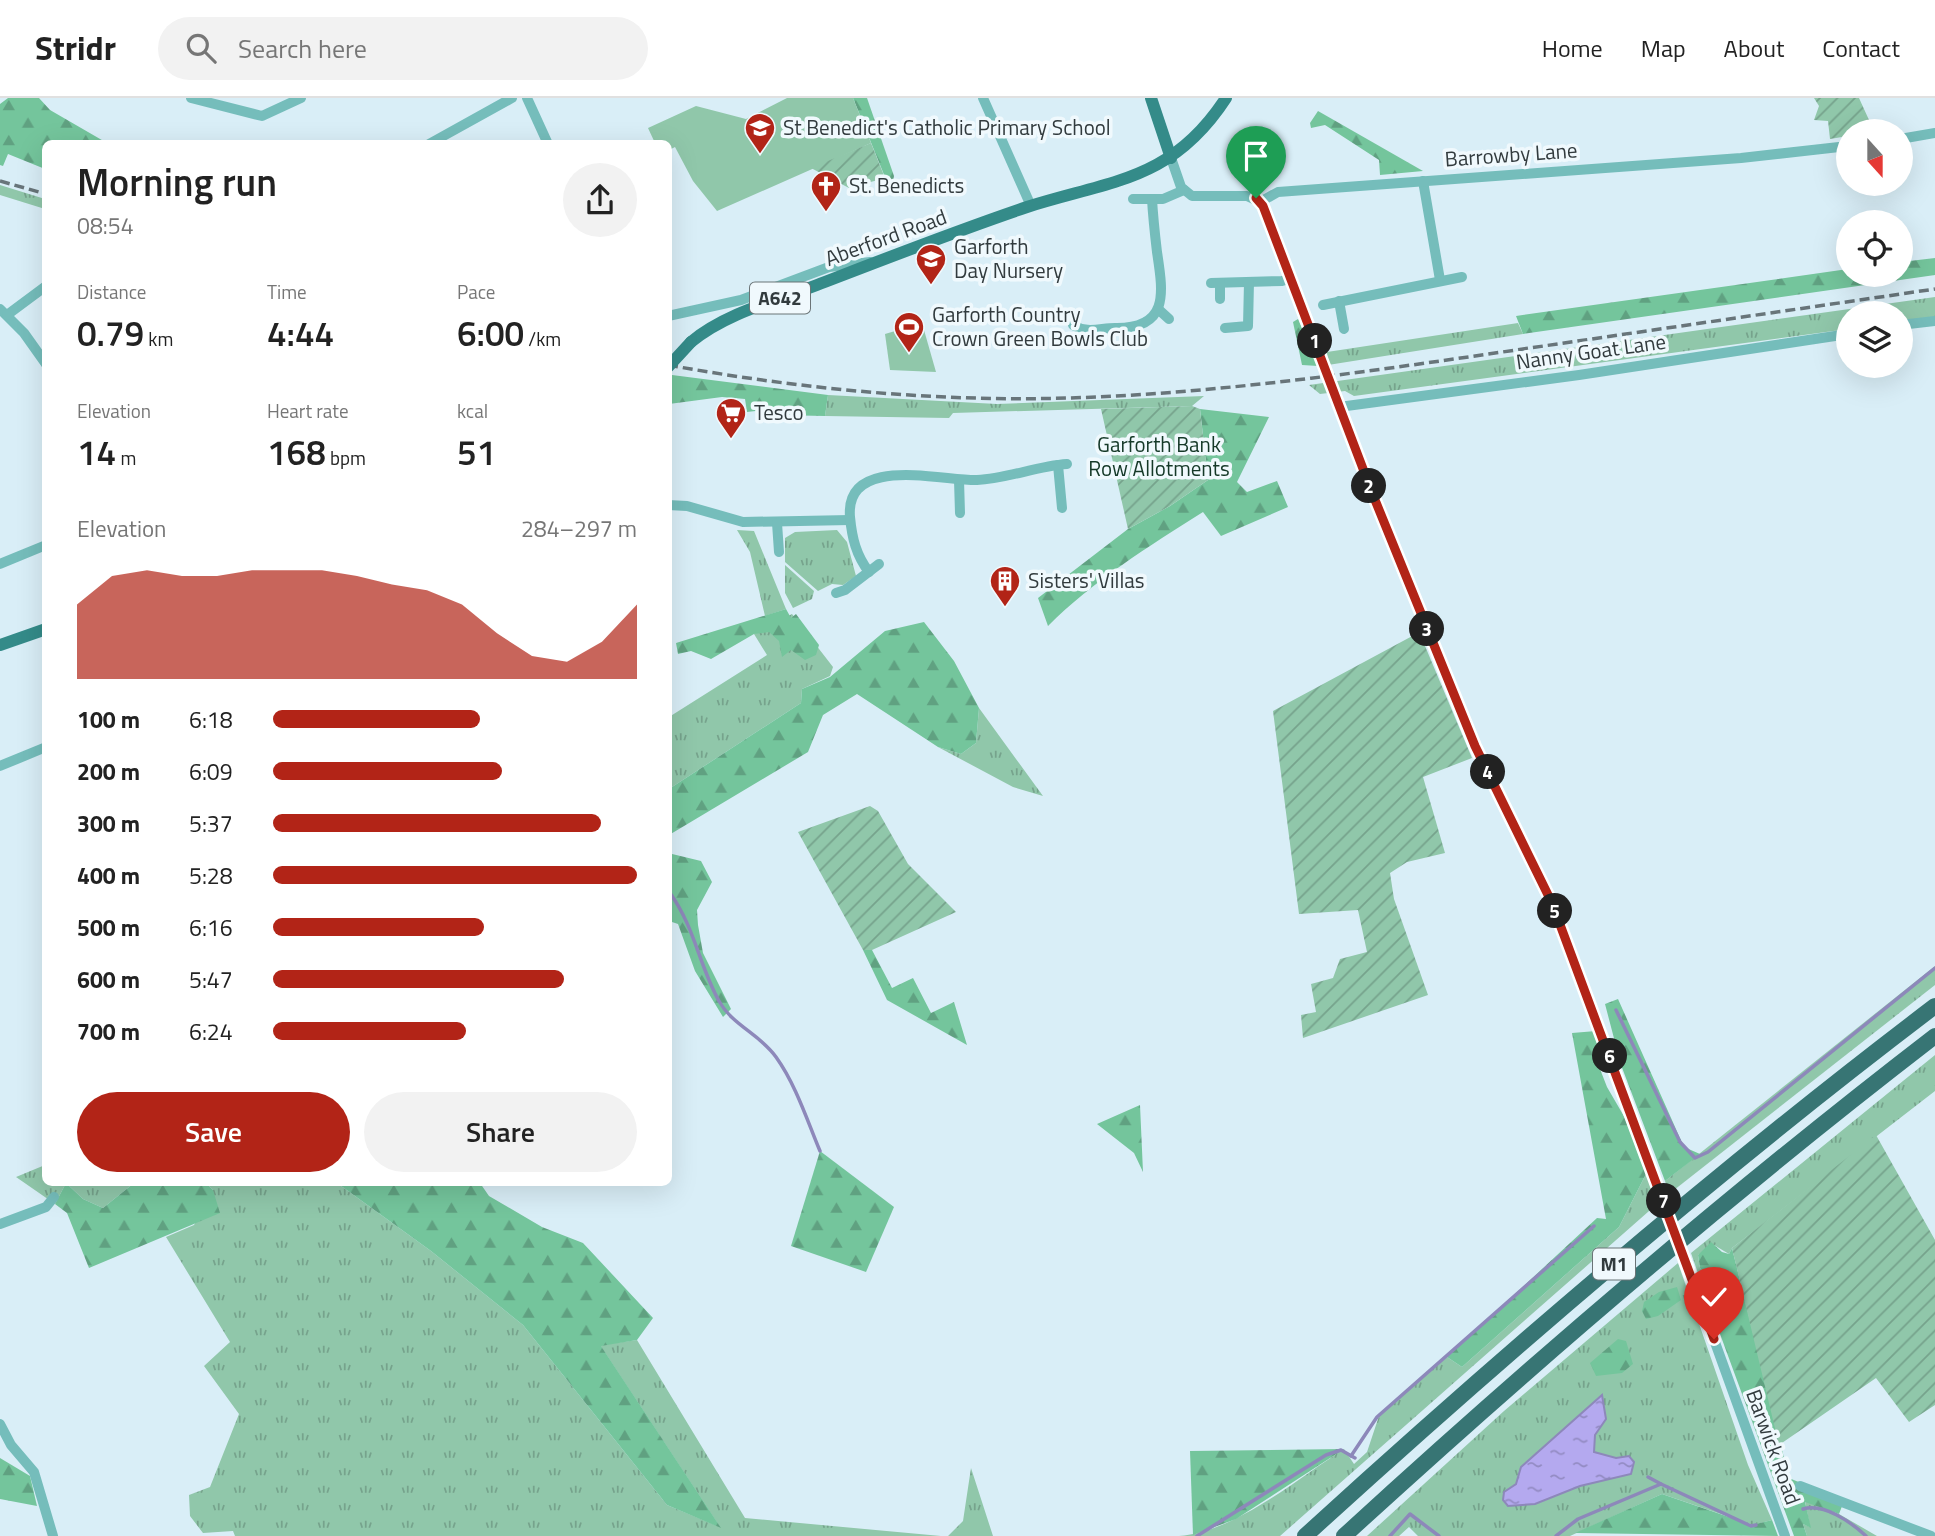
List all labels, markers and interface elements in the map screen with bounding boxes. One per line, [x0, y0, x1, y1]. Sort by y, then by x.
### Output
search box [158, 17, 648, 80]
text: Stridr [35, 23, 116, 73]
icon: search [182, 29, 220, 67]
text: Search here [238, 29, 367, 68]
text: Home [1542, 30, 1603, 66]
text: Map [1641, 30, 1686, 66]
text: About [1724, 30, 1784, 66]
text: Contact [1822, 30, 1900, 66]
school or university icon: St Benedict's Catholic Primary School [743, 111, 777, 155]
place label: St Benedict's Catholic Primary School [783, 111, 1111, 143]
north arrow [1836, 119, 1913, 196]
map controls [1836, 119, 1913, 378]
pin [1226, 126, 1286, 198]
street label: Barrowby Lane [1444, 133, 1578, 175]
icon: arrive [1237, 137, 1275, 175]
text: Morning run [77, 153, 277, 211]
button: share [563, 163, 637, 237]
church icon: St. Benedicts [809, 169, 843, 213]
place label: St. Benedicts [849, 169, 964, 201]
street label: Aberford Road [820, 200, 951, 274]
text: 08:54 [77, 208, 134, 243]
button: locate [1836, 210, 1913, 287]
place label: Garforth Day Nursery [954, 230, 1063, 286]
school or university icon: Garforth Day Nursery [914, 242, 948, 286]
text: Distance [77, 277, 146, 306]
text: Time [267, 277, 307, 306]
text: Pace [457, 277, 495, 306]
road number: A642 [750, 282, 810, 314]
place label: Garforth Country Crown Green Bowls Club [932, 298, 1148, 354]
button: layers [1836, 301, 1913, 378]
text: 0.79 [77, 306, 144, 360]
text: 4:44 [267, 306, 334, 360]
text: 6:00 [457, 306, 524, 360]
sports icon: Garforth Country Crown Green Bowls Club [892, 310, 926, 354]
text: km [144, 324, 173, 353]
text: /km [524, 324, 561, 353]
pin: 1 [1298, 324, 1332, 358]
street label: Nanny Goat Lane [1514, 325, 1668, 377]
text: 1 [1309, 326, 1320, 355]
text: Elevation [77, 396, 151, 425]
text: Heart rate [267, 396, 349, 425]
text: kcal [457, 396, 488, 425]
supermarket icon: Tesco [714, 396, 748, 440]
place label: Tesco [754, 396, 804, 428]
text: 14 [77, 425, 116, 479]
text: 168 [267, 425, 326, 479]
text: 51 [457, 425, 496, 479]
park label: Garforth Bank Row Allotments [1088, 428, 1230, 484]
text: m [116, 443, 136, 472]
text: bpm [326, 443, 366, 472]
pin: 2 [1352, 468, 1386, 504]
text: 2 [1363, 471, 1374, 500]
text: Elevation [77, 511, 166, 546]
text: 284–297 m [521, 511, 637, 546]
building icon: Sisters' Villas [988, 564, 1022, 608]
place label: Sisters' Villas [1028, 564, 1145, 596]
pin: 3 [1410, 612, 1444, 646]
text: 3 [1421, 614, 1432, 643]
text: 100 m [77, 702, 140, 737]
text: 6:18 [189, 702, 233, 737]
text: 200 m [77, 754, 140, 789]
text: 6:09 [189, 754, 233, 789]
pin: 4 [1470, 754, 1506, 790]
text: 4 [1482, 757, 1493, 786]
text: 300 m [77, 806, 140, 841]
text: 5:37 [189, 806, 233, 841]
text: 400 m [77, 858, 140, 893]
text: 5:28 [189, 858, 233, 893]
pin: 5 [1538, 894, 1572, 928]
text: 5 [1549, 896, 1560, 925]
text: 500 m [77, 910, 140, 945]
text: 6:16 [189, 910, 233, 945]
text: 600 m [77, 962, 140, 997]
text: 5:47 [189, 962, 233, 997]
text: 700 m [77, 1014, 140, 1049]
text: 6:24 [189, 1014, 233, 1049]
pin: 6 [1592, 1038, 1628, 1074]
text: 6 [1604, 1041, 1615, 1070]
button: Save [77, 1092, 350, 1172]
button: Share [364, 1092, 637, 1172]
pin: 7 [1646, 1184, 1682, 1218]
text: 7 [1658, 1186, 1669, 1215]
road number: M1 [1593, 1248, 1635, 1280]
pin [1684, 1267, 1744, 1339]
icon: check [1695, 1278, 1733, 1316]
street label: Barwick Road [1738, 1385, 1810, 1509]

